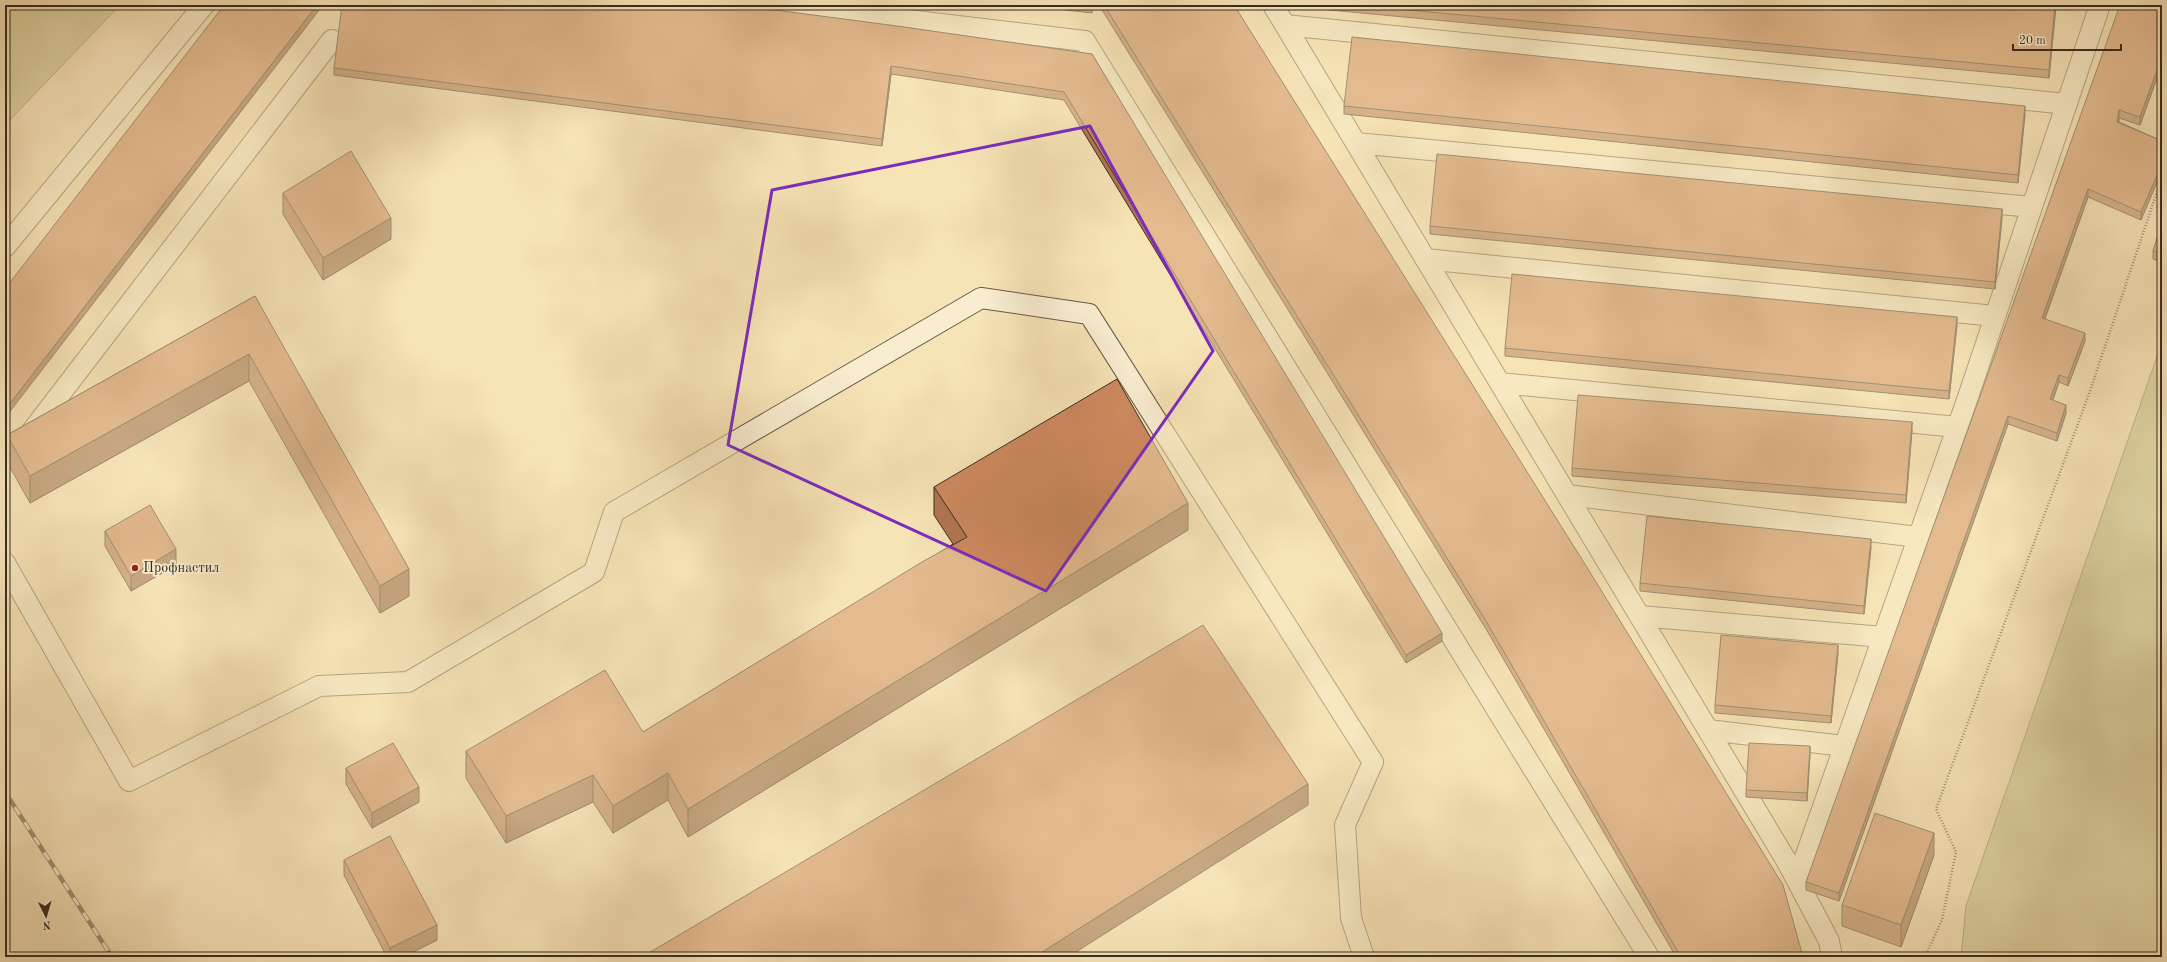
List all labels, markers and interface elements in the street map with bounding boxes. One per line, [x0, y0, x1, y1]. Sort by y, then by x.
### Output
scale bar [2013, 26, 2121, 52]
text: 20 m [2019, 35, 2046, 47]
place label: Профнастил [143, 561, 219, 576]
marker: Профнастил [130, 563, 140, 573]
north arrow [26, 896, 66, 936]
text: N [41, 919, 51, 930]

